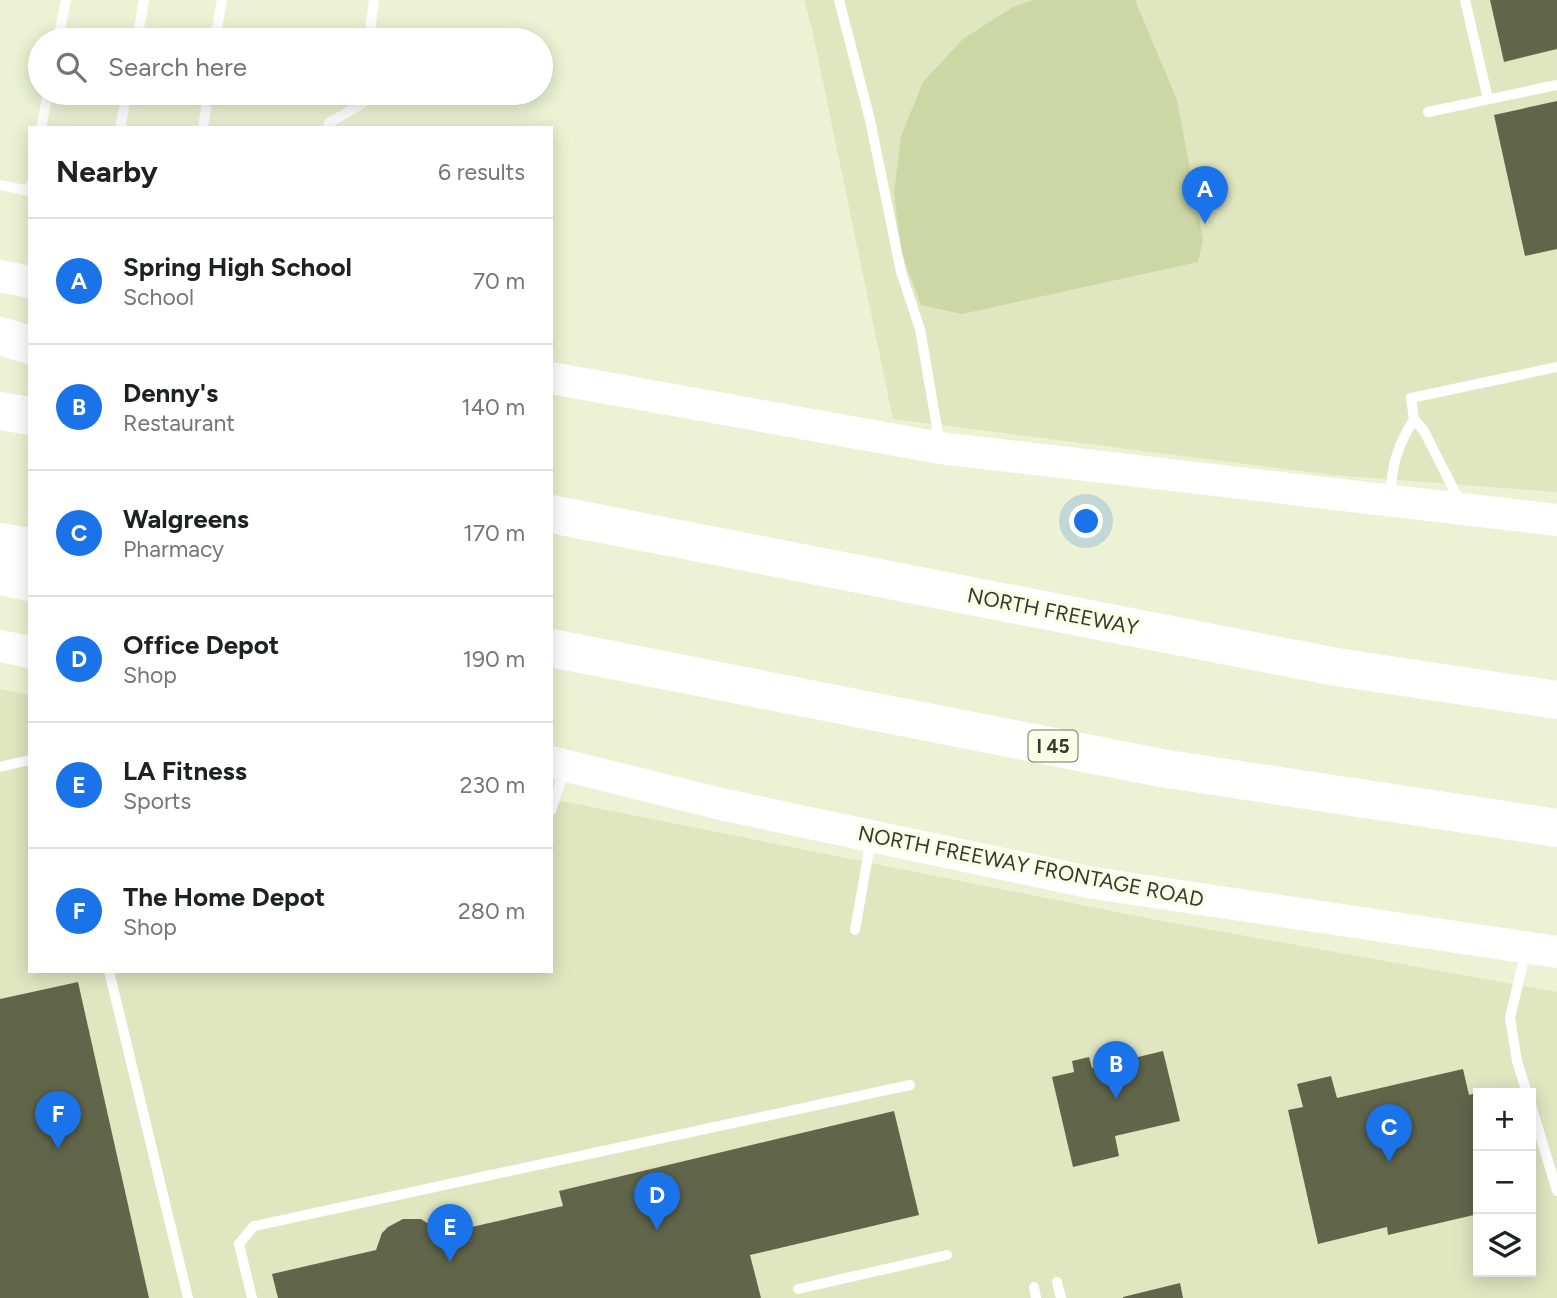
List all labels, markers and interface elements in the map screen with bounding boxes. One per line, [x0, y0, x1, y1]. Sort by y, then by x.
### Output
search box [28, 28, 553, 105]
icon: search [52, 48, 90, 86]
text: Search here [108, 51, 247, 83]
text: Nearby [56, 153, 158, 190]
text: 6 results [438, 158, 525, 186]
pin: A [1182, 166, 1228, 224]
text: Spring High School [123, 251, 352, 283]
text: A [71, 267, 87, 295]
text: 70 m [473, 267, 525, 295]
text: School [123, 283, 194, 311]
text: Denny's [123, 377, 218, 409]
text: B [72, 393, 86, 421]
text: 140 m [461, 393, 525, 421]
text: Restaurant [123, 409, 235, 437]
text: Walgreens [123, 503, 249, 535]
your location [1069, 504, 1103, 538]
text: C [71, 519, 87, 547]
text: 170 m [463, 519, 525, 547]
text: Pharmacy [123, 535, 224, 563]
street label: NORTH FREEWAY [965, 582, 1141, 640]
text: Office Depot [123, 629, 279, 661]
text: D [71, 645, 87, 673]
text: 190 m [462, 645, 525, 673]
text: Shop [123, 661, 177, 689]
road number: I 45 [1028, 730, 1078, 762]
text: LA Fitness [123, 755, 247, 787]
text: E [72, 771, 86, 799]
text: 230 m [460, 771, 525, 799]
text: Sports [123, 787, 191, 815]
street label: NORTH FREEWAY FRONTAGE ROAD [856, 820, 1206, 912]
text: The Home Depot [123, 881, 325, 913]
text: F [73, 897, 85, 925]
text: 280 m [458, 897, 525, 925]
text: Shop [123, 913, 177, 941]
pin: B [1093, 1041, 1139, 1099]
map controls [1473, 1088, 1536, 1277]
button: + [1473, 1088, 1536, 1151]
pin: F [35, 1091, 81, 1149]
pin: C [1366, 1104, 1412, 1162]
button: − [1473, 1151, 1536, 1214]
pin: D [634, 1172, 680, 1230]
pin: E [427, 1204, 473, 1262]
button: layers [1473, 1214, 1536, 1277]

